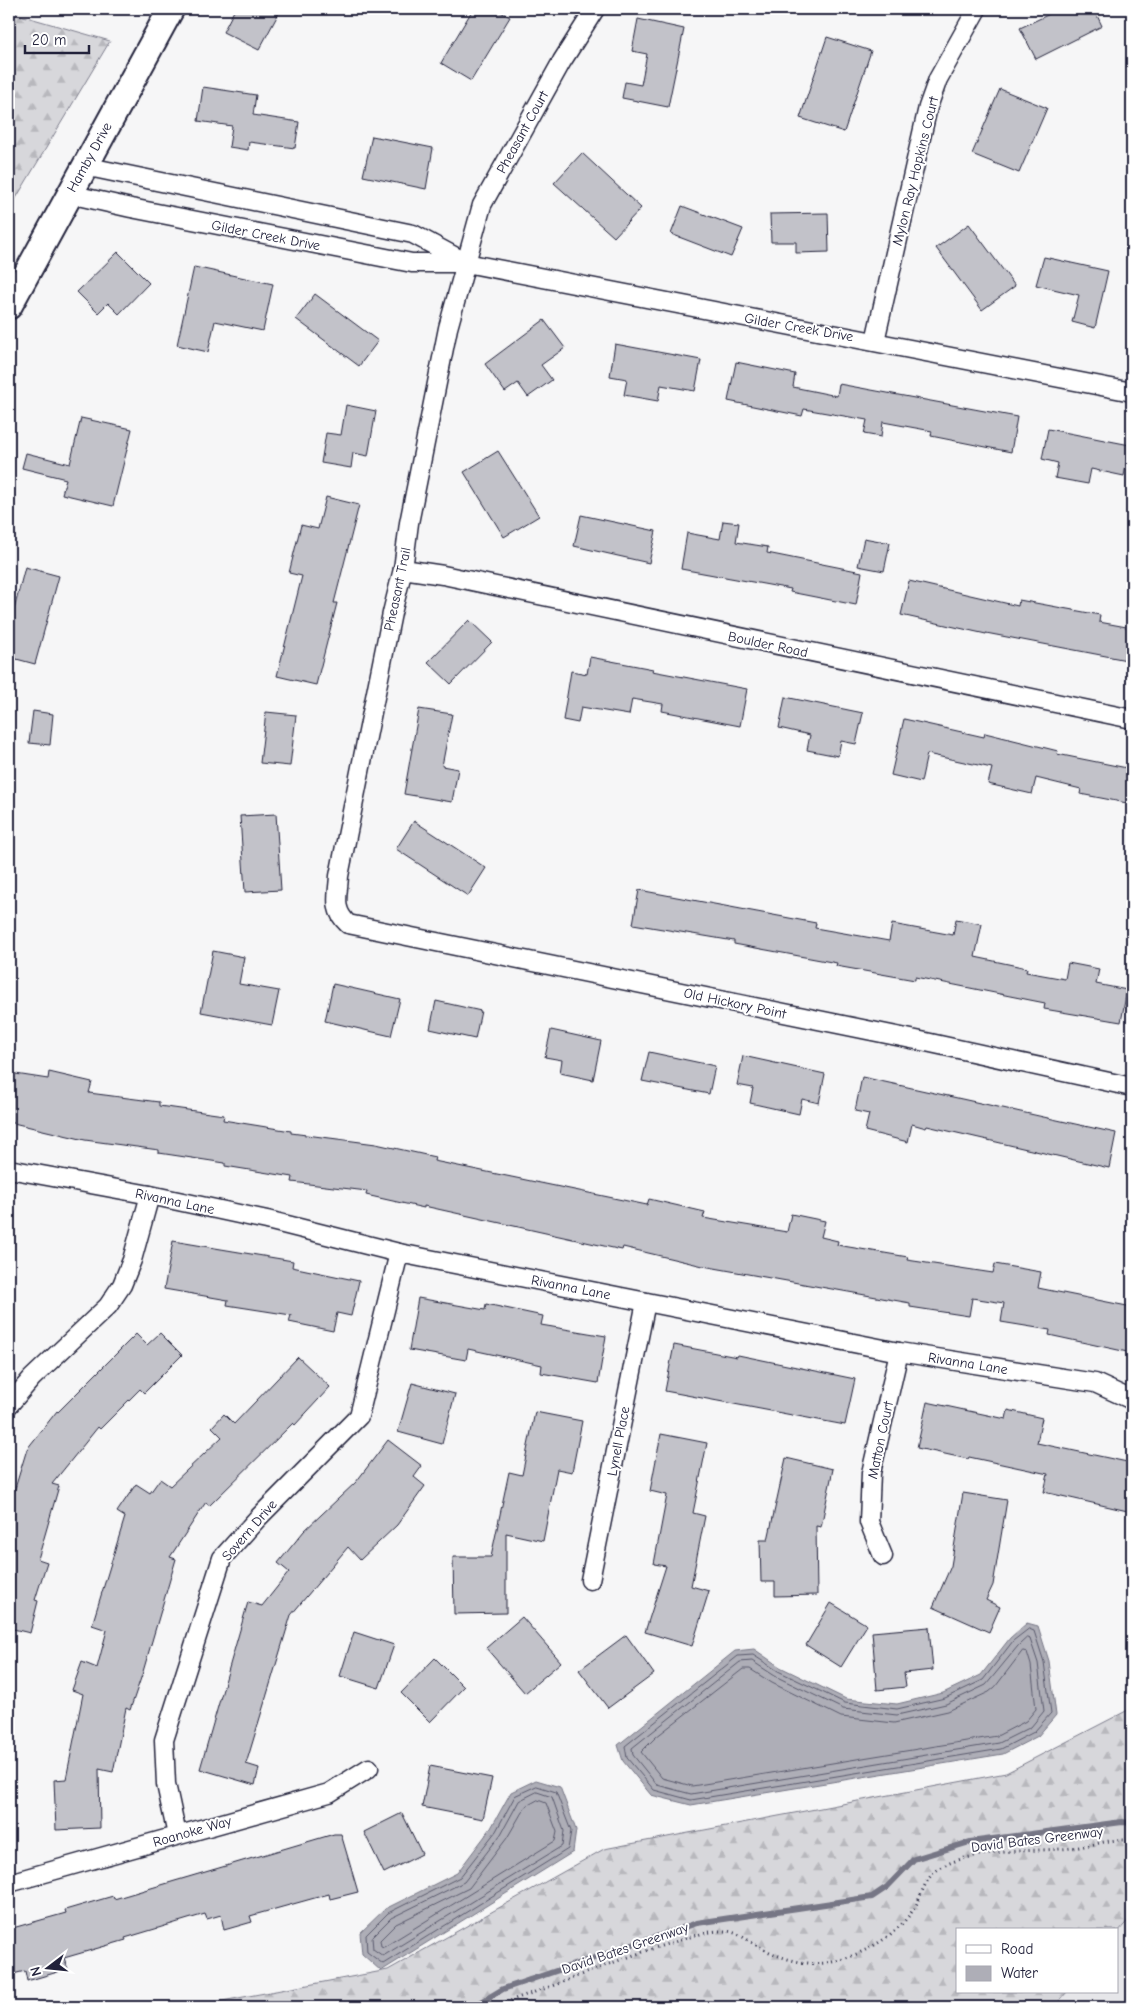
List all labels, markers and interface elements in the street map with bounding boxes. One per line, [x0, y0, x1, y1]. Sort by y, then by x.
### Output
scale bar [25, 22, 89, 54]
text: 20 m [32, 31, 66, 49]
street label: Pheasant Court [493, 87, 553, 176]
street label: Mylon Ray Hopkins Court [889, 94, 942, 247]
street label: Hamby Drive [63, 119, 116, 195]
street label: Gilder Creek Drive [210, 217, 322, 254]
street label: Gilder Creek Drive [743, 310, 855, 345]
street label: Pheasant Trail [380, 546, 415, 632]
street label: Boulder Road [726, 628, 809, 661]
street label: Old Hickory Point [682, 984, 789, 1023]
street label: Rivanna Lane [134, 1185, 216, 1218]
street label: Rivanna Lane [530, 1271, 612, 1304]
street label: Rivanna Lane [927, 1349, 1009, 1378]
street label: Matton Court [864, 1399, 897, 1481]
street label: Lynell Place [603, 1405, 634, 1477]
street label: Sovern Drive [218, 1496, 281, 1564]
street label: Roanoke Way [151, 1812, 234, 1851]
street label: David Bates Greenway [970, 1823, 1105, 1856]
street label: David Bates Greenway [560, 1919, 691, 1978]
legend [956, 1928, 1118, 1994]
text: Road [1001, 1940, 1033, 1958]
north arrow [22, 1944, 72, 1994]
text: Water [1001, 1964, 1038, 1982]
text: N [27, 1965, 45, 1978]

